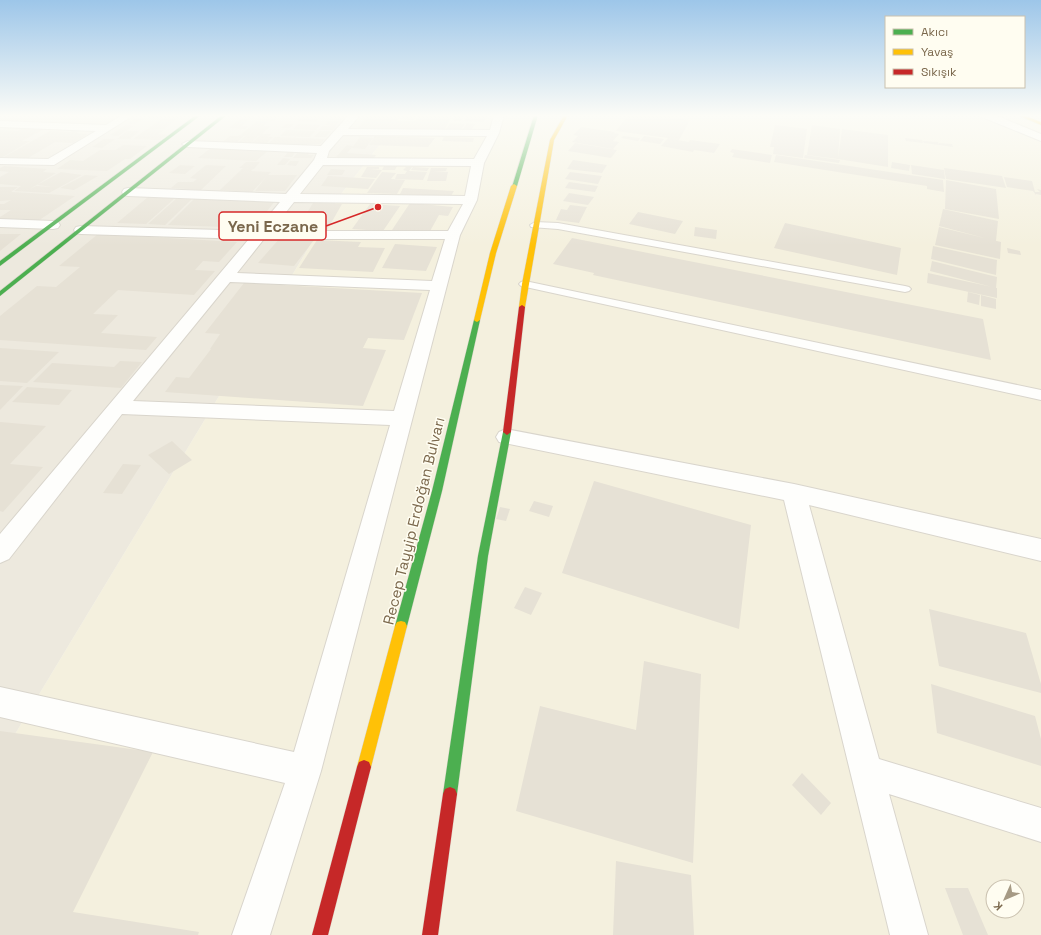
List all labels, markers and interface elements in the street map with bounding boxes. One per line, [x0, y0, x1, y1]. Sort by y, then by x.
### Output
legend [885, 16, 1025, 88]
text: Akıcı [921, 24, 948, 40]
text: Yavaş [921, 44, 953, 60]
text: Sıkışık [921, 64, 957, 80]
callout: Yeni Eczane [219, 212, 326, 240]
text: Yeni Eczane [228, 216, 318, 237]
street label: Recep Tayyip Erdoğan Bulvarı [378, 415, 449, 627]
north arrow [985, 879, 1025, 919]
text: K [990, 899, 1005, 913]

